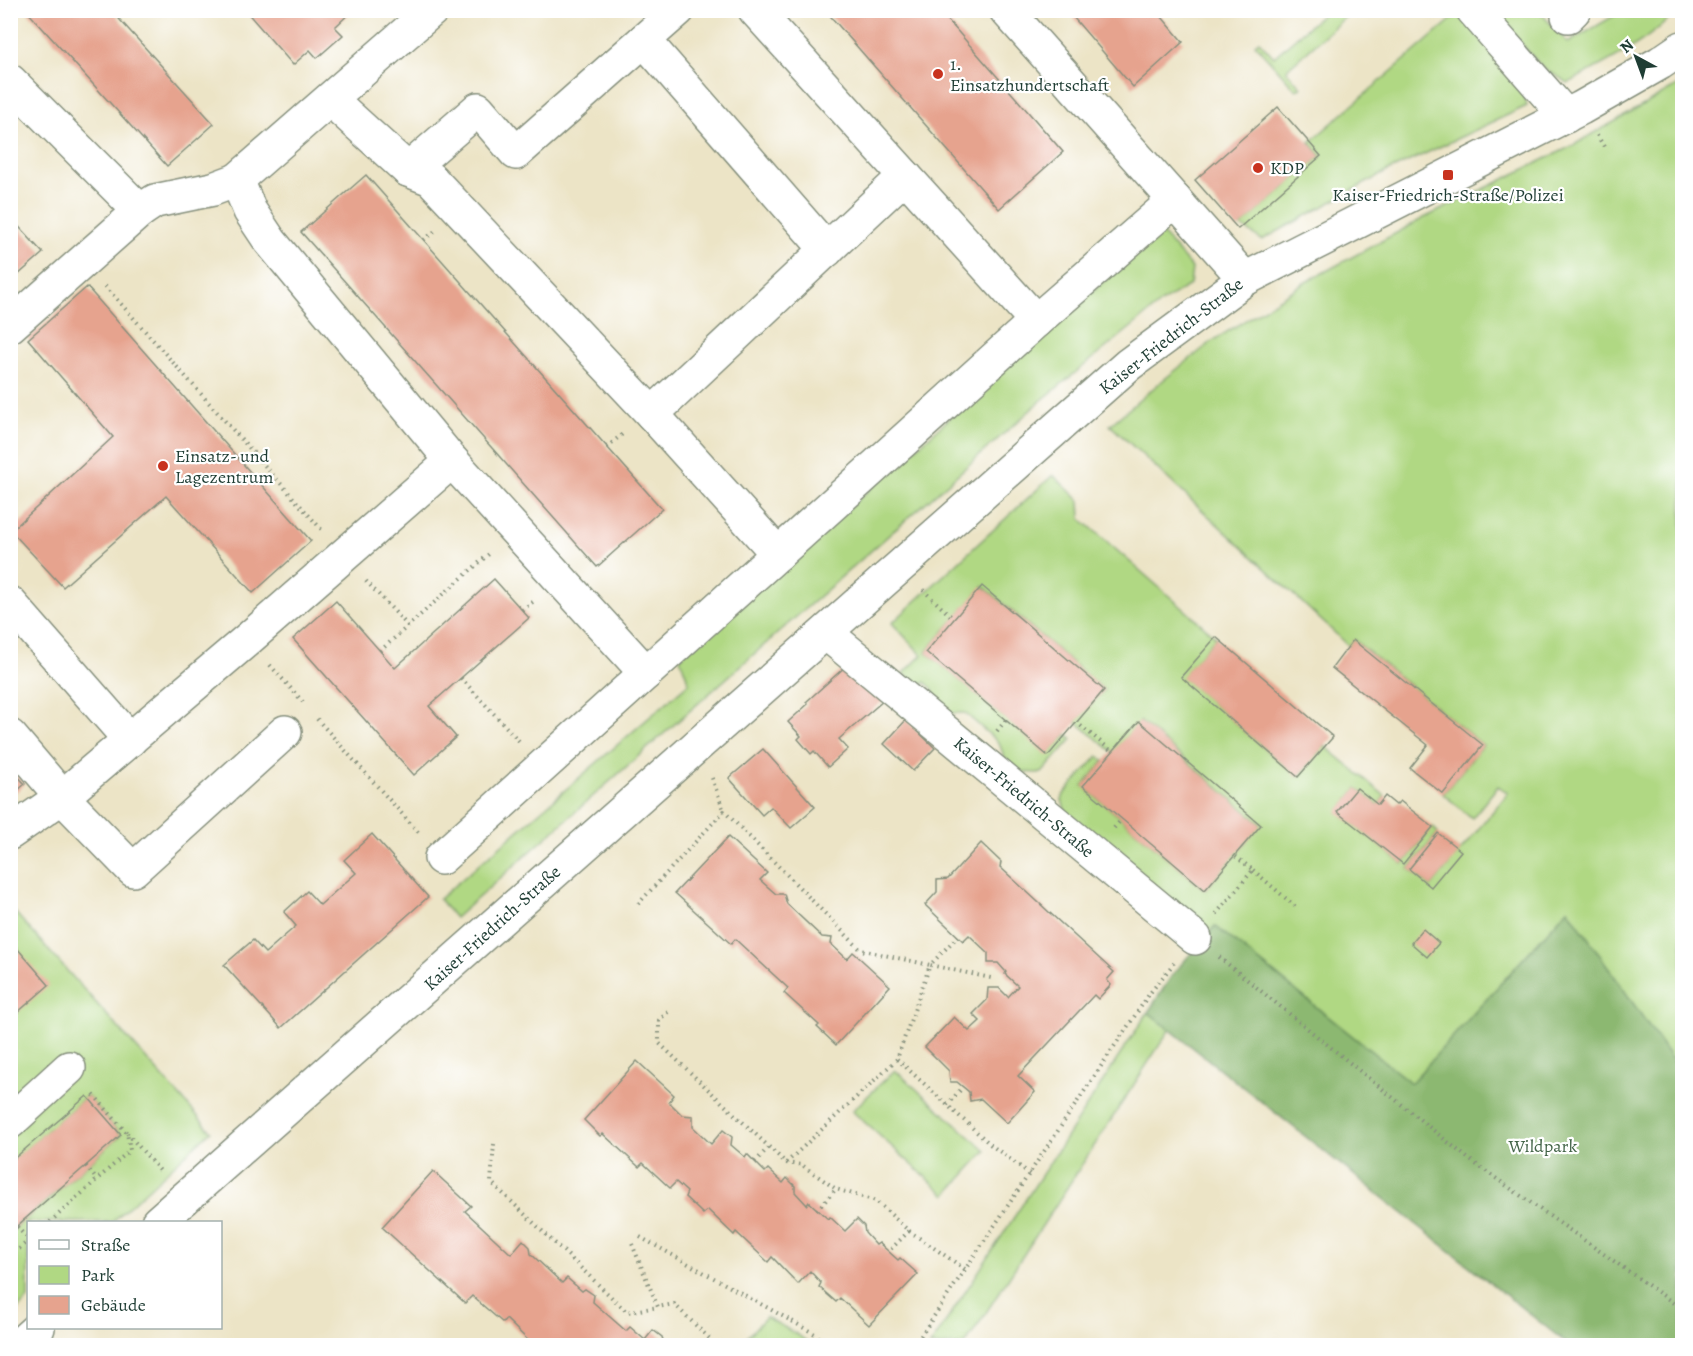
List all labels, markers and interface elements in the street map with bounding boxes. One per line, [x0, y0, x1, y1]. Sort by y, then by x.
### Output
north arrow [1606, 27, 1666, 87]
text: N [1615, 34, 1639, 59]
place label: 1. Einsatzhundertschaft [950, 52, 1109, 97]
marker: 1. Einsatzhundertschaft [931, 67, 945, 81]
place label: KDP [1270, 156, 1304, 180]
marker: KDP [1251, 161, 1265, 175]
marker: Kaiser-Friedrich-Straße/Polizei [1441, 168, 1455, 182]
place label: Kaiser-Friedrich-Straße/Polizei [1332, 183, 1564, 207]
street label: Kaiser-Friedrich-Straße [1094, 272, 1248, 400]
place label: Einsatz- und Lagezentrum [175, 444, 273, 489]
marker: Einsatz- und Lagezentrum [156, 459, 170, 473]
street label: Kaiser-Friedrich-Straße [949, 731, 1099, 863]
street label: Kaiser-Friedrich-Straße [418, 860, 566, 996]
park label: Wildpark [1508, 1134, 1578, 1158]
legend [27, 1221, 222, 1329]
text: Straße [81, 1233, 130, 1257]
text: Park [81, 1263, 115, 1287]
text: Gebäude [81, 1293, 146, 1317]

